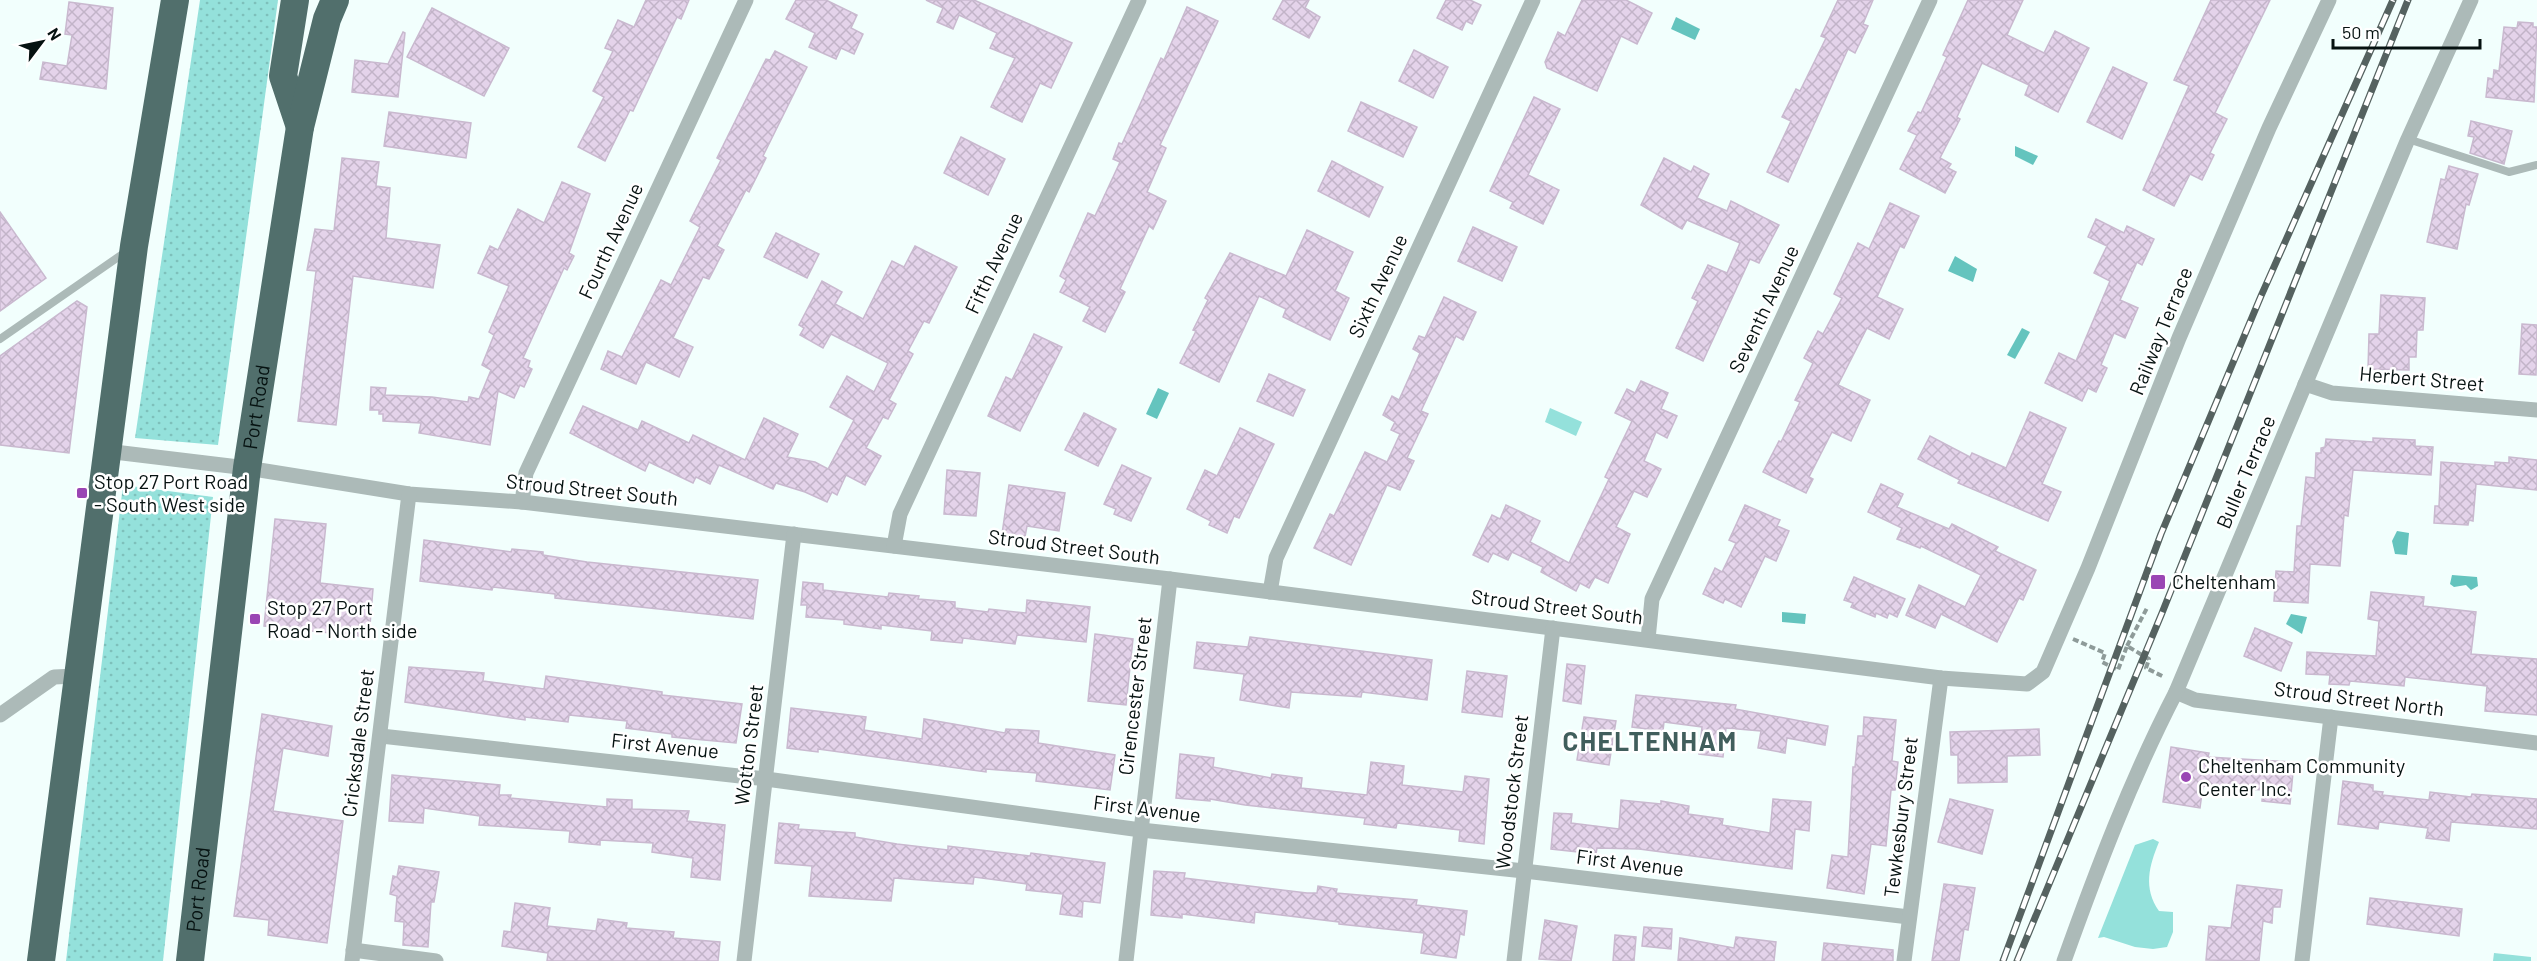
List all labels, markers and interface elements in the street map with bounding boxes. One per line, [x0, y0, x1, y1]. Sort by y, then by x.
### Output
north arrow [12, 12, 72, 72]
scale bar [2333, 12, 2480, 50]
text: 50 m [2342, 21, 2380, 43]
text: N [44, 24, 66, 43]
street label: Fourth Avenue [573, 179, 647, 302]
street label: Fifth Avenue [959, 208, 1027, 317]
street label: Sixth Avenue [1343, 230, 1412, 341]
street label: Seventh Avenue [1723, 241, 1803, 376]
street label: Railway Terrace [2123, 263, 2197, 398]
street label: Herbert Street [2358, 361, 2486, 395]
street label: Port Road [237, 363, 274, 451]
street label: Buller Terrace [2210, 411, 2280, 532]
street label: Stroud Street South [505, 468, 679, 510]
place label: Stop 27 Port Road - South West side [94, 469, 248, 516]
marker: Stop 27 Port Road - South West side [75, 486, 89, 500]
street label: Stroud Street South [987, 524, 1161, 568]
place label: Cheltenham [2172, 569, 2276, 593]
marker: Cheltenham [2149, 573, 2167, 591]
street label: Stroud Street South [1470, 584, 1644, 628]
place label: Stop 27 Port Road - North side [267, 595, 417, 642]
marker: Stop 27 Port Road - North side [248, 612, 262, 626]
street label: Cirencester Street [1112, 615, 1156, 777]
street label: Cricksdale Street [336, 667, 378, 819]
street label: Stroud Street North [2273, 676, 2446, 720]
street label: Wotton Street [729, 683, 767, 807]
street label: Woodstock Street [1490, 713, 1532, 871]
district label: CHELTENHAM [1562, 725, 1738, 756]
street label: First Avenue [610, 727, 720, 763]
street label: Tewkesbury Street [1878, 735, 1922, 899]
place label: Cheltenham Community Center Inc. [2198, 753, 2405, 800]
marker: Cheltenham Community Center Inc. [2179, 770, 2193, 784]
street label: First Avenue [1092, 790, 1202, 827]
street label: First Avenue [1575, 844, 1685, 881]
street label: Port Road [180, 846, 214, 933]

